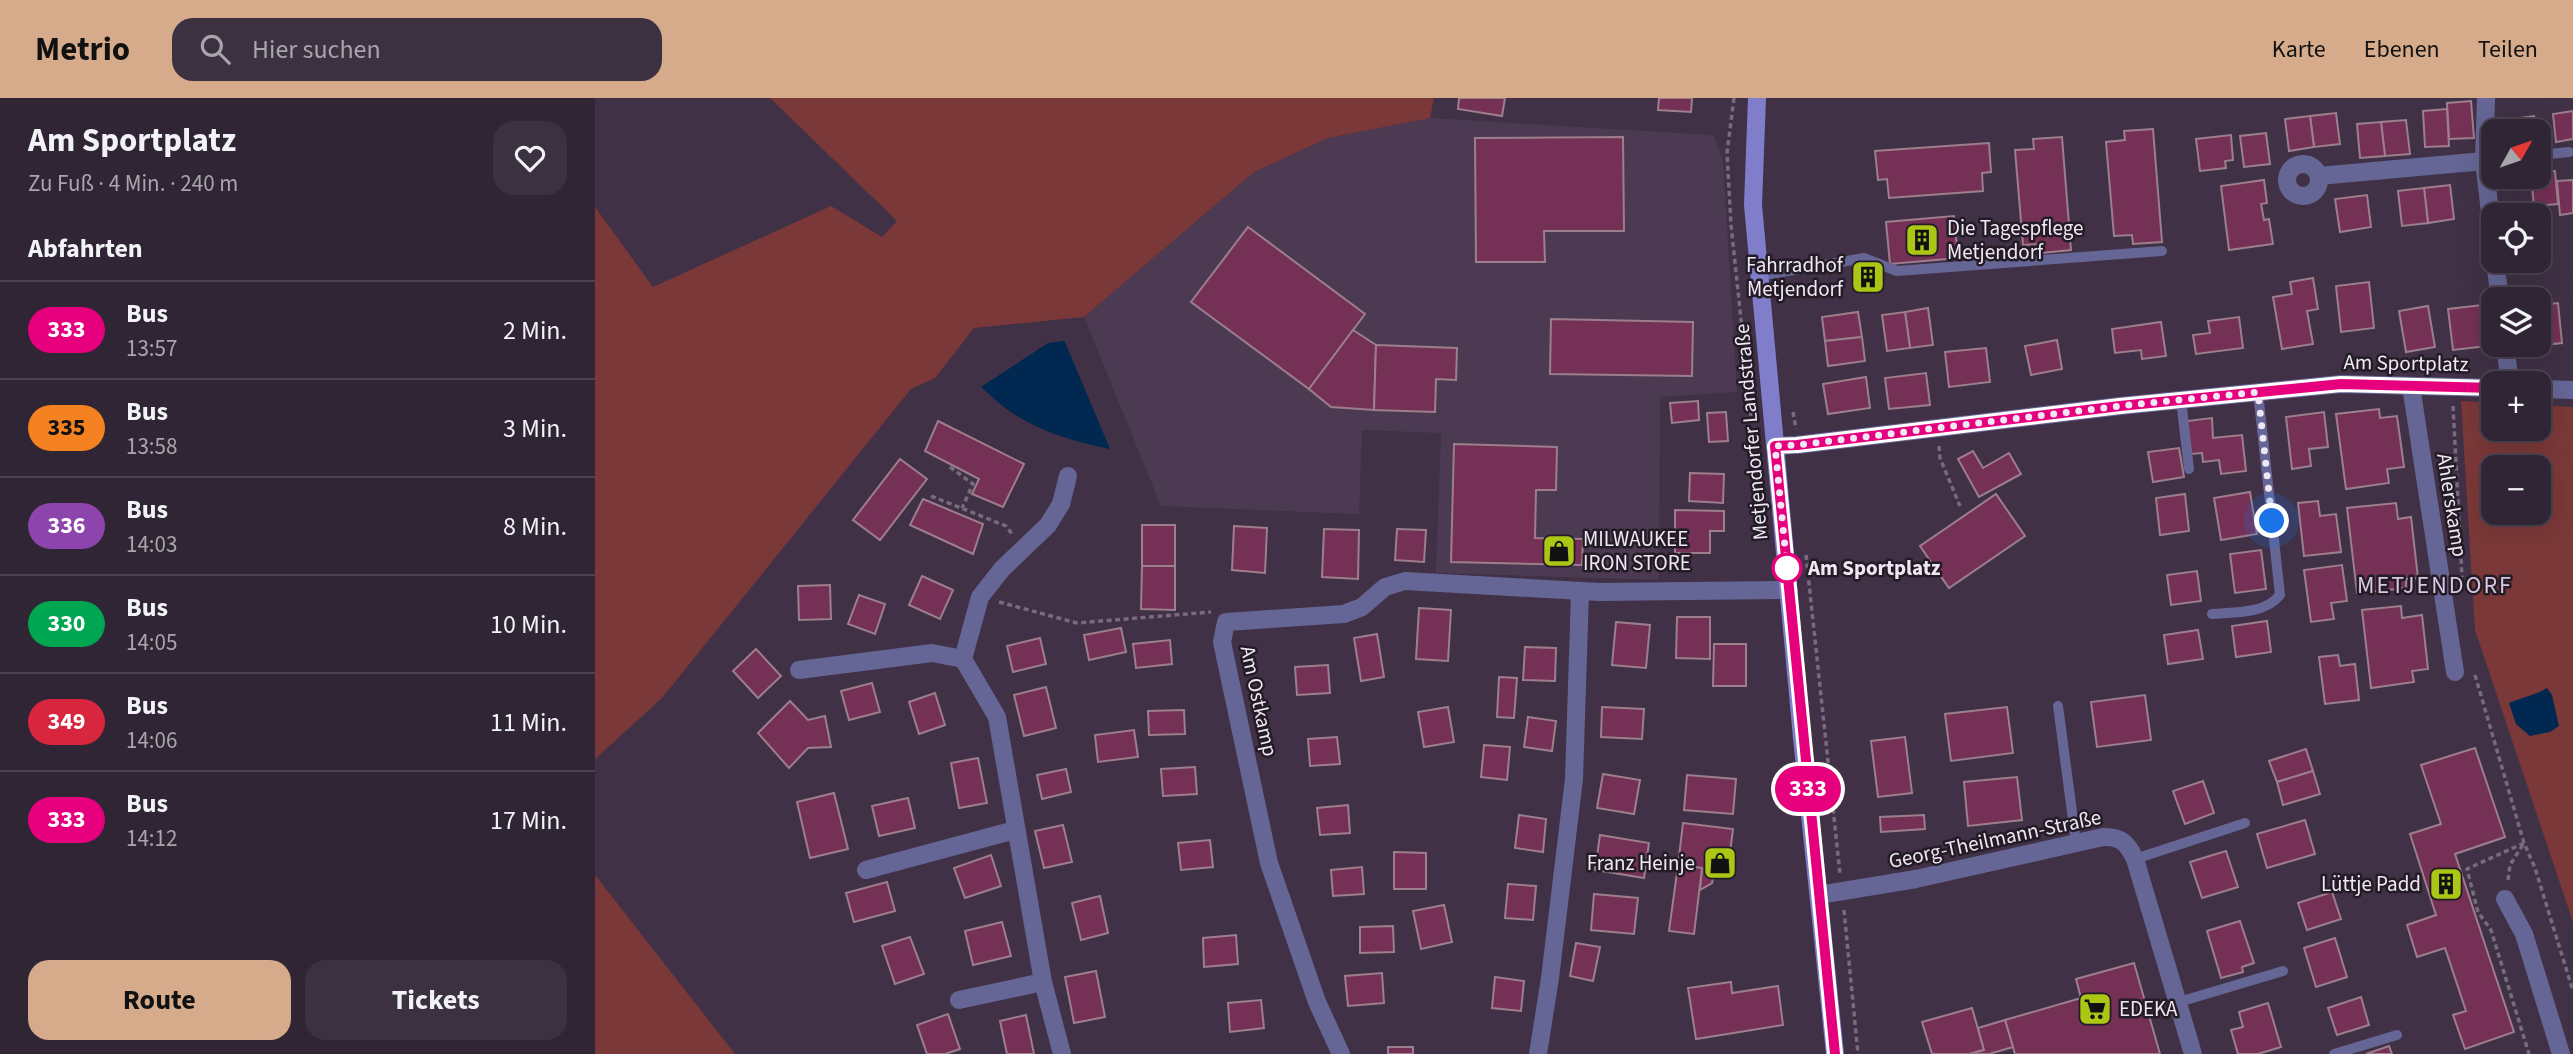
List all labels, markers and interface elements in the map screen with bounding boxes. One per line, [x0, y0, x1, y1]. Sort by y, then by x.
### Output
search box [172, 18, 662, 81]
text: Metrio [35, 26, 130, 73]
icon: search [196, 30, 234, 68]
text: Hier suchen [252, 31, 381, 68]
text: Karte [2272, 32, 2326, 67]
text: Ebenen [2364, 32, 2440, 67]
text: Teilen [2478, 32, 2538, 67]
text: Am Sportplatz [28, 117, 236, 164]
north arrow [2481, 119, 2551, 189]
map controls [2481, 119, 2551, 525]
button: heart [493, 121, 567, 195]
text: Zu Fuß · 4 Min. · 240 m [28, 167, 238, 200]
button: locate [2481, 203, 2551, 273]
place label: Die Tagespflege Metjendorf [1947, 213, 2084, 267]
building icon: Die Tagespflege Metjendorf [1903, 221, 1941, 259]
text: Abfahrten [28, 230, 143, 267]
place label: Fahrradhof Metjendorf [1746, 250, 1844, 304]
building icon: Fahrradhof Metjendorf [1849, 258, 1887, 296]
button: layers [2481, 287, 2551, 357]
text: Bus [126, 295, 168, 332]
text: 333 [47, 312, 86, 347]
text: 2 Min. [503, 312, 567, 349]
street label: Metjendorfer Landstraße [1727, 323, 1775, 541]
text: 13:57 [126, 332, 177, 365]
street label: Am Sportplatz [2343, 347, 2469, 379]
button: + [2481, 371, 2551, 441]
text: Bus [126, 393, 168, 430]
text: 335 [47, 410, 86, 445]
text: 3 Min. [503, 410, 567, 447]
text: 13:58 [126, 430, 177, 463]
street label: Ahlerskamp [2429, 451, 2475, 559]
button: − [2481, 455, 2551, 525]
text: Bus [126, 491, 168, 528]
your location [2254, 503, 2289, 538]
text: 336 [47, 508, 86, 543]
text: 8 Min. [503, 508, 567, 545]
place label: MILWAUKEE IRON STORE [1583, 524, 1691, 578]
text: 14:03 [126, 528, 177, 561]
shop icon: MILWAUKEE IRON STORE [1540, 532, 1578, 570]
marker: Am Sportplatz [1772, 553, 1802, 583]
place label: Am Sportplatz [1807, 553, 1941, 583]
district label: METJENDORF [2357, 568, 2513, 603]
text: Bus [126, 589, 168, 626]
text: 330 [47, 606, 86, 641]
text: 10 Min. [490, 606, 567, 643]
text: 14:05 [126, 626, 177, 659]
street label: Am Ostkamp [1233, 643, 1285, 759]
text: Bus [126, 687, 168, 724]
text: 349 [47, 704, 86, 739]
text: 11 Min. [490, 704, 567, 741]
text: 14:06 [126, 724, 177, 757]
line badge: 333 [1768, 766, 1848, 812]
text: 333 [1789, 771, 1827, 806]
text: Bus [126, 785, 168, 822]
text: 333 [47, 802, 86, 837]
text: 17 Min. [490, 802, 567, 839]
street label: Georg-Theilmann-Straße [1886, 802, 2104, 876]
text: 14:12 [126, 822, 177, 855]
shop icon: Franz Heinje [1701, 844, 1739, 882]
place label: Franz Heinje [1587, 848, 1695, 878]
building icon: Lüttje Padd [2427, 865, 2465, 903]
place label: Lüttje Padd [2321, 869, 2421, 899]
button: Route [28, 960, 291, 1040]
button: Tickets [305, 960, 567, 1040]
supermarket icon: EDEKA [2076, 990, 2114, 1028]
place label: EDEKA [2119, 994, 2178, 1024]

